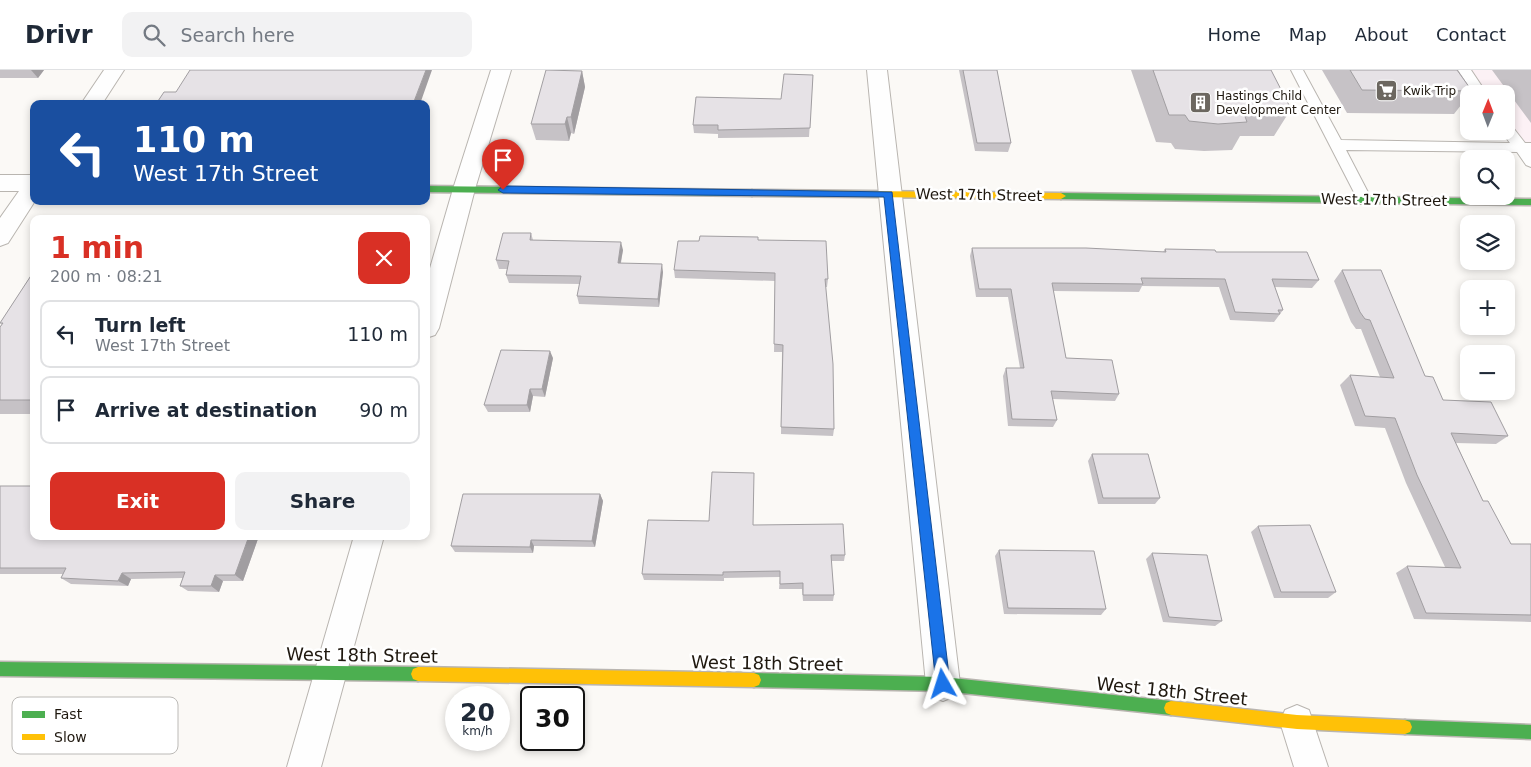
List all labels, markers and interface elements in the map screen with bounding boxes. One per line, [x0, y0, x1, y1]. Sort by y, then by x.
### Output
search box [122, 12, 472, 57]
text: Drivr [25, 21, 92, 49]
icon: search [140, 21, 168, 49]
text: Search here [180, 24, 295, 46]
text: Home [1208, 24, 1261, 45]
text: Map [1289, 24, 1327, 45]
text: About [1355, 24, 1408, 45]
text: Contact [1436, 24, 1506, 45]
supermarket icon: Kwik Trip [1375, 79, 1399, 103]
place label: Kwik Trip [1403, 84, 1456, 98]
north arrow [1460, 85, 1515, 140]
map controls [1460, 85, 1515, 400]
place label: Hastings Child Development Center [1216, 89, 1341, 117]
building icon: Hastings Child Development Center [1188, 91, 1212, 115]
icon: left [50, 120, 115, 185]
text: 110 m [133, 120, 255, 160]
pin [482, 139, 524, 190]
icon: arrive [489, 146, 517, 174]
button: search [1460, 150, 1515, 205]
text: West 17th Street [133, 161, 319, 186]
street label: West 17th Street [916, 185, 1042, 205]
street label: West 17th Street [1321, 190, 1447, 210]
button: layers [1460, 215, 1515, 270]
text: 1 min [50, 230, 144, 265]
button: close [358, 232, 410, 284]
text: 200 m · 08:21 [50, 267, 163, 286]
button: + [1460, 280, 1515, 335]
text: Turn left [95, 314, 186, 336]
icon: left [52, 320, 80, 348]
text: 110 m [347, 323, 408, 345]
text: West 17th Street [95, 336, 230, 355]
button: − [1460, 345, 1515, 400]
icon: arrive [52, 396, 80, 424]
text: Arrive at destination [95, 399, 317, 421]
text: 90 m [359, 399, 408, 421]
button: Exit [50, 472, 225, 530]
button: Share [235, 472, 410, 530]
street label: West 18th Street [286, 643, 438, 667]
street label: West 18th Street [691, 651, 843, 675]
position arrow [916, 657, 968, 709]
street label: West 18th Street [1095, 673, 1249, 709]
speed limit sign: 30 [520, 686, 585, 751]
legend [12, 697, 178, 754]
text: 20 [460, 698, 495, 727]
text: Fast [54, 706, 83, 722]
text: km/h [462, 724, 493, 738]
text: Slow [54, 729, 87, 745]

